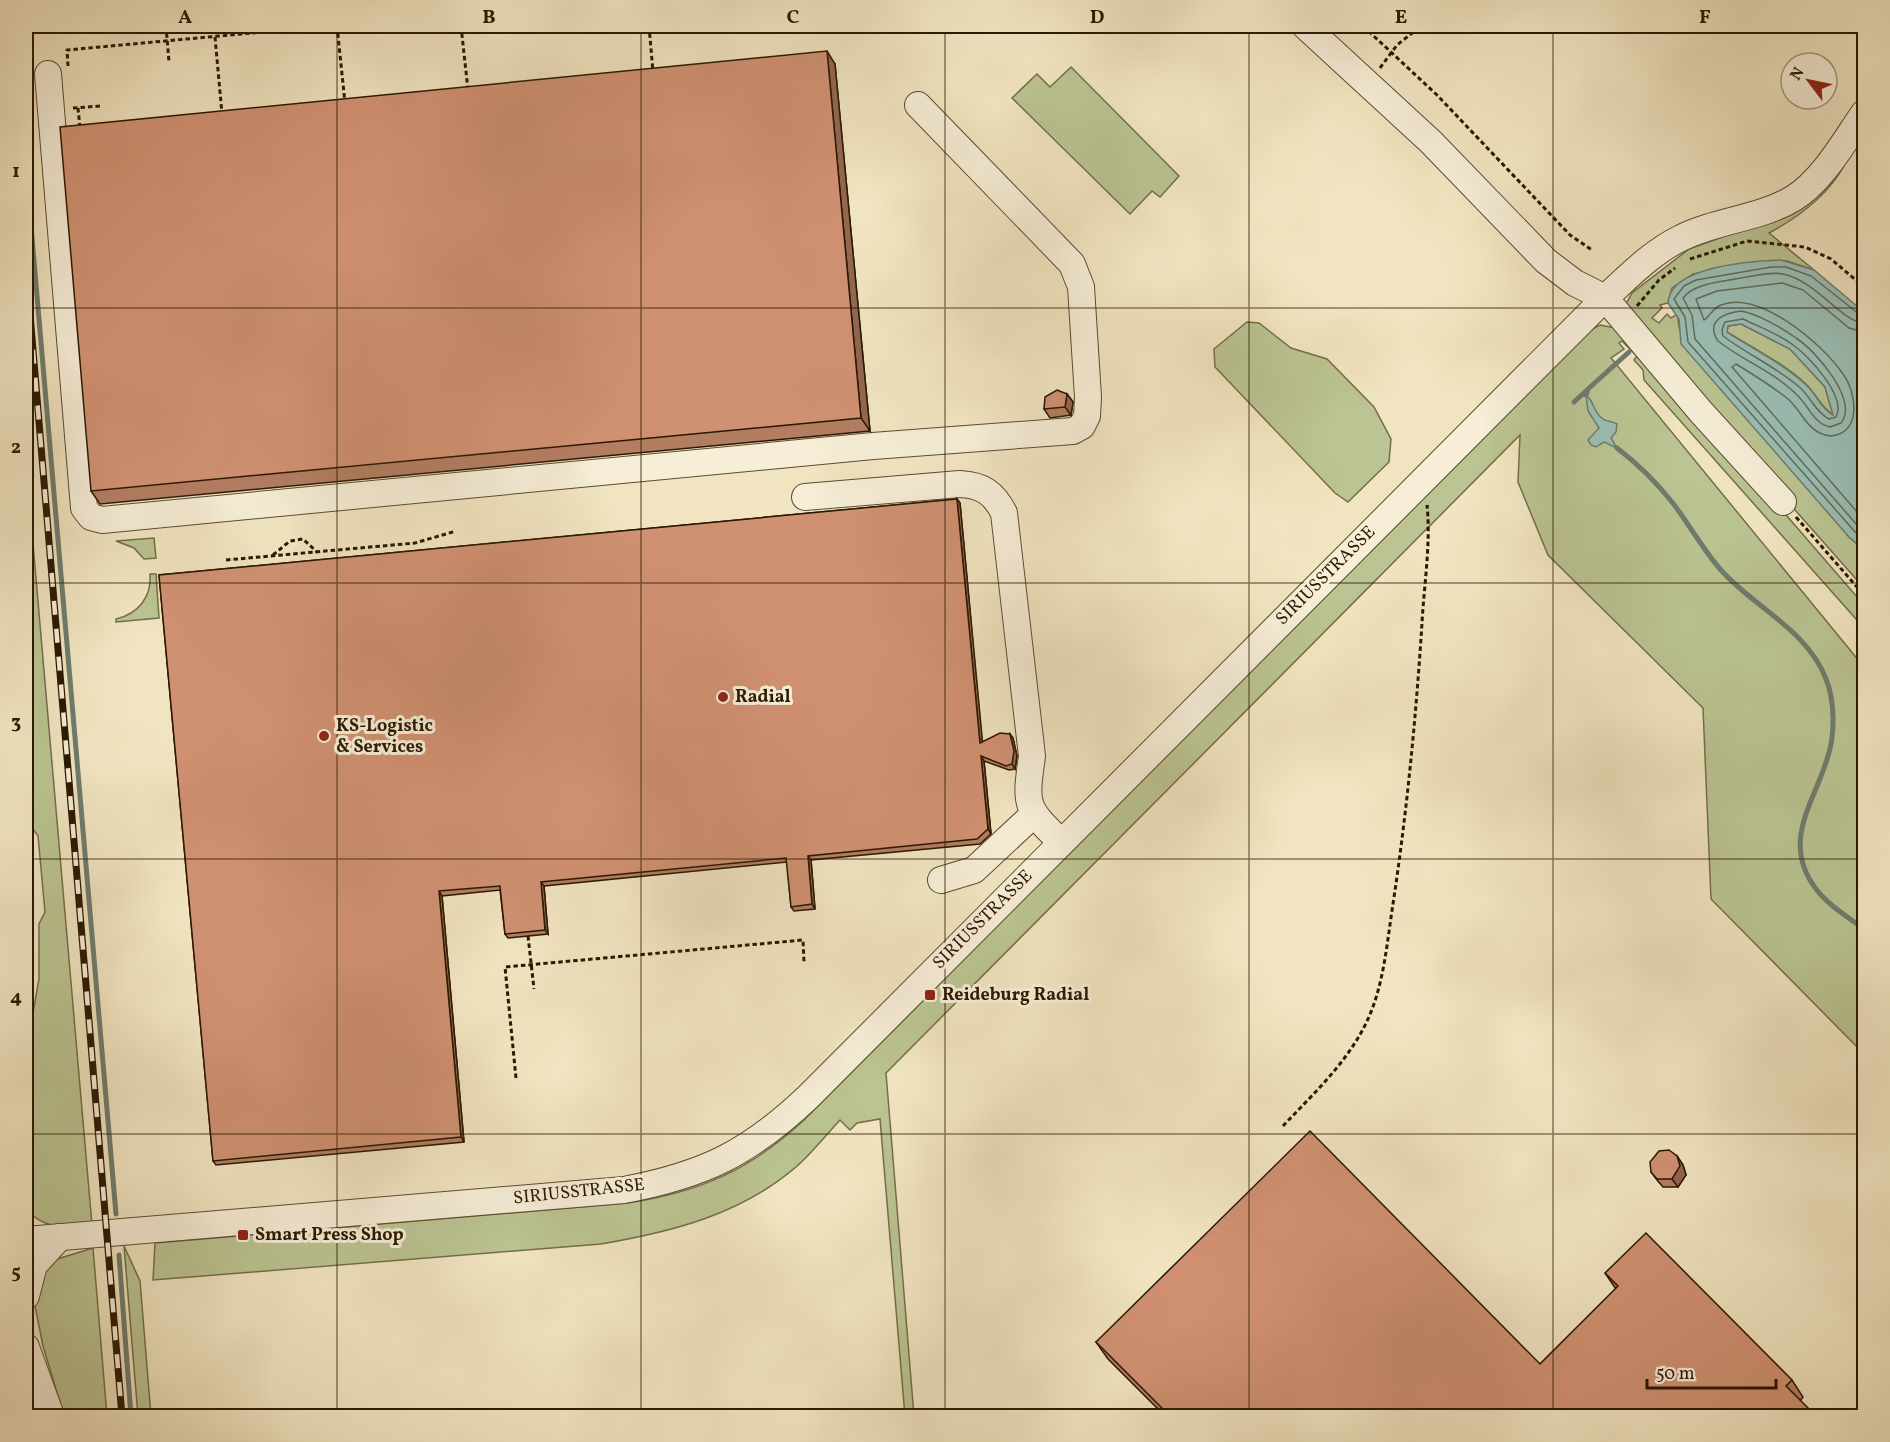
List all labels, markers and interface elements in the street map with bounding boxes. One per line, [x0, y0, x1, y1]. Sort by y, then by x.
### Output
text: A [178, 4, 192, 32]
text: B [482, 4, 496, 32]
text: C [787, 4, 800, 32]
text: D [1090, 4, 1104, 32]
text: E [1395, 4, 1407, 32]
text: F [1699, 4, 1711, 32]
north arrow [1779, 51, 1839, 111]
text: N [1786, 63, 1811, 85]
text: 1 [12, 158, 20, 186]
text: 2 [11, 434, 21, 462]
street label: SIRIUSSTRASSE [1270, 520, 1382, 632]
place label: Radial [735, 685, 791, 710]
marker: Radial [716, 690, 730, 704]
text: 3 [11, 709, 21, 737]
place label: KS-Logistic & Services [336, 714, 433, 760]
marker: KS-Logistic & Services [317, 729, 331, 743]
street label: SIRIUSSTRASSE [927, 864, 1039, 976]
place label: Reideburg Radial [942, 983, 1089, 1008]
text: 4 [10, 984, 22, 1012]
marker: Reideburg Radial [923, 988, 937, 1002]
street label: SIRIUSSTRASSE [512, 1173, 646, 1211]
place label: Smart Press Shop [255, 1223, 404, 1248]
marker: Smart Press Shop [236, 1228, 250, 1242]
text: 5 [11, 1259, 21, 1287]
scale bar [1647, 1352, 1776, 1390]
text: 50 m [1656, 1362, 1695, 1387]

